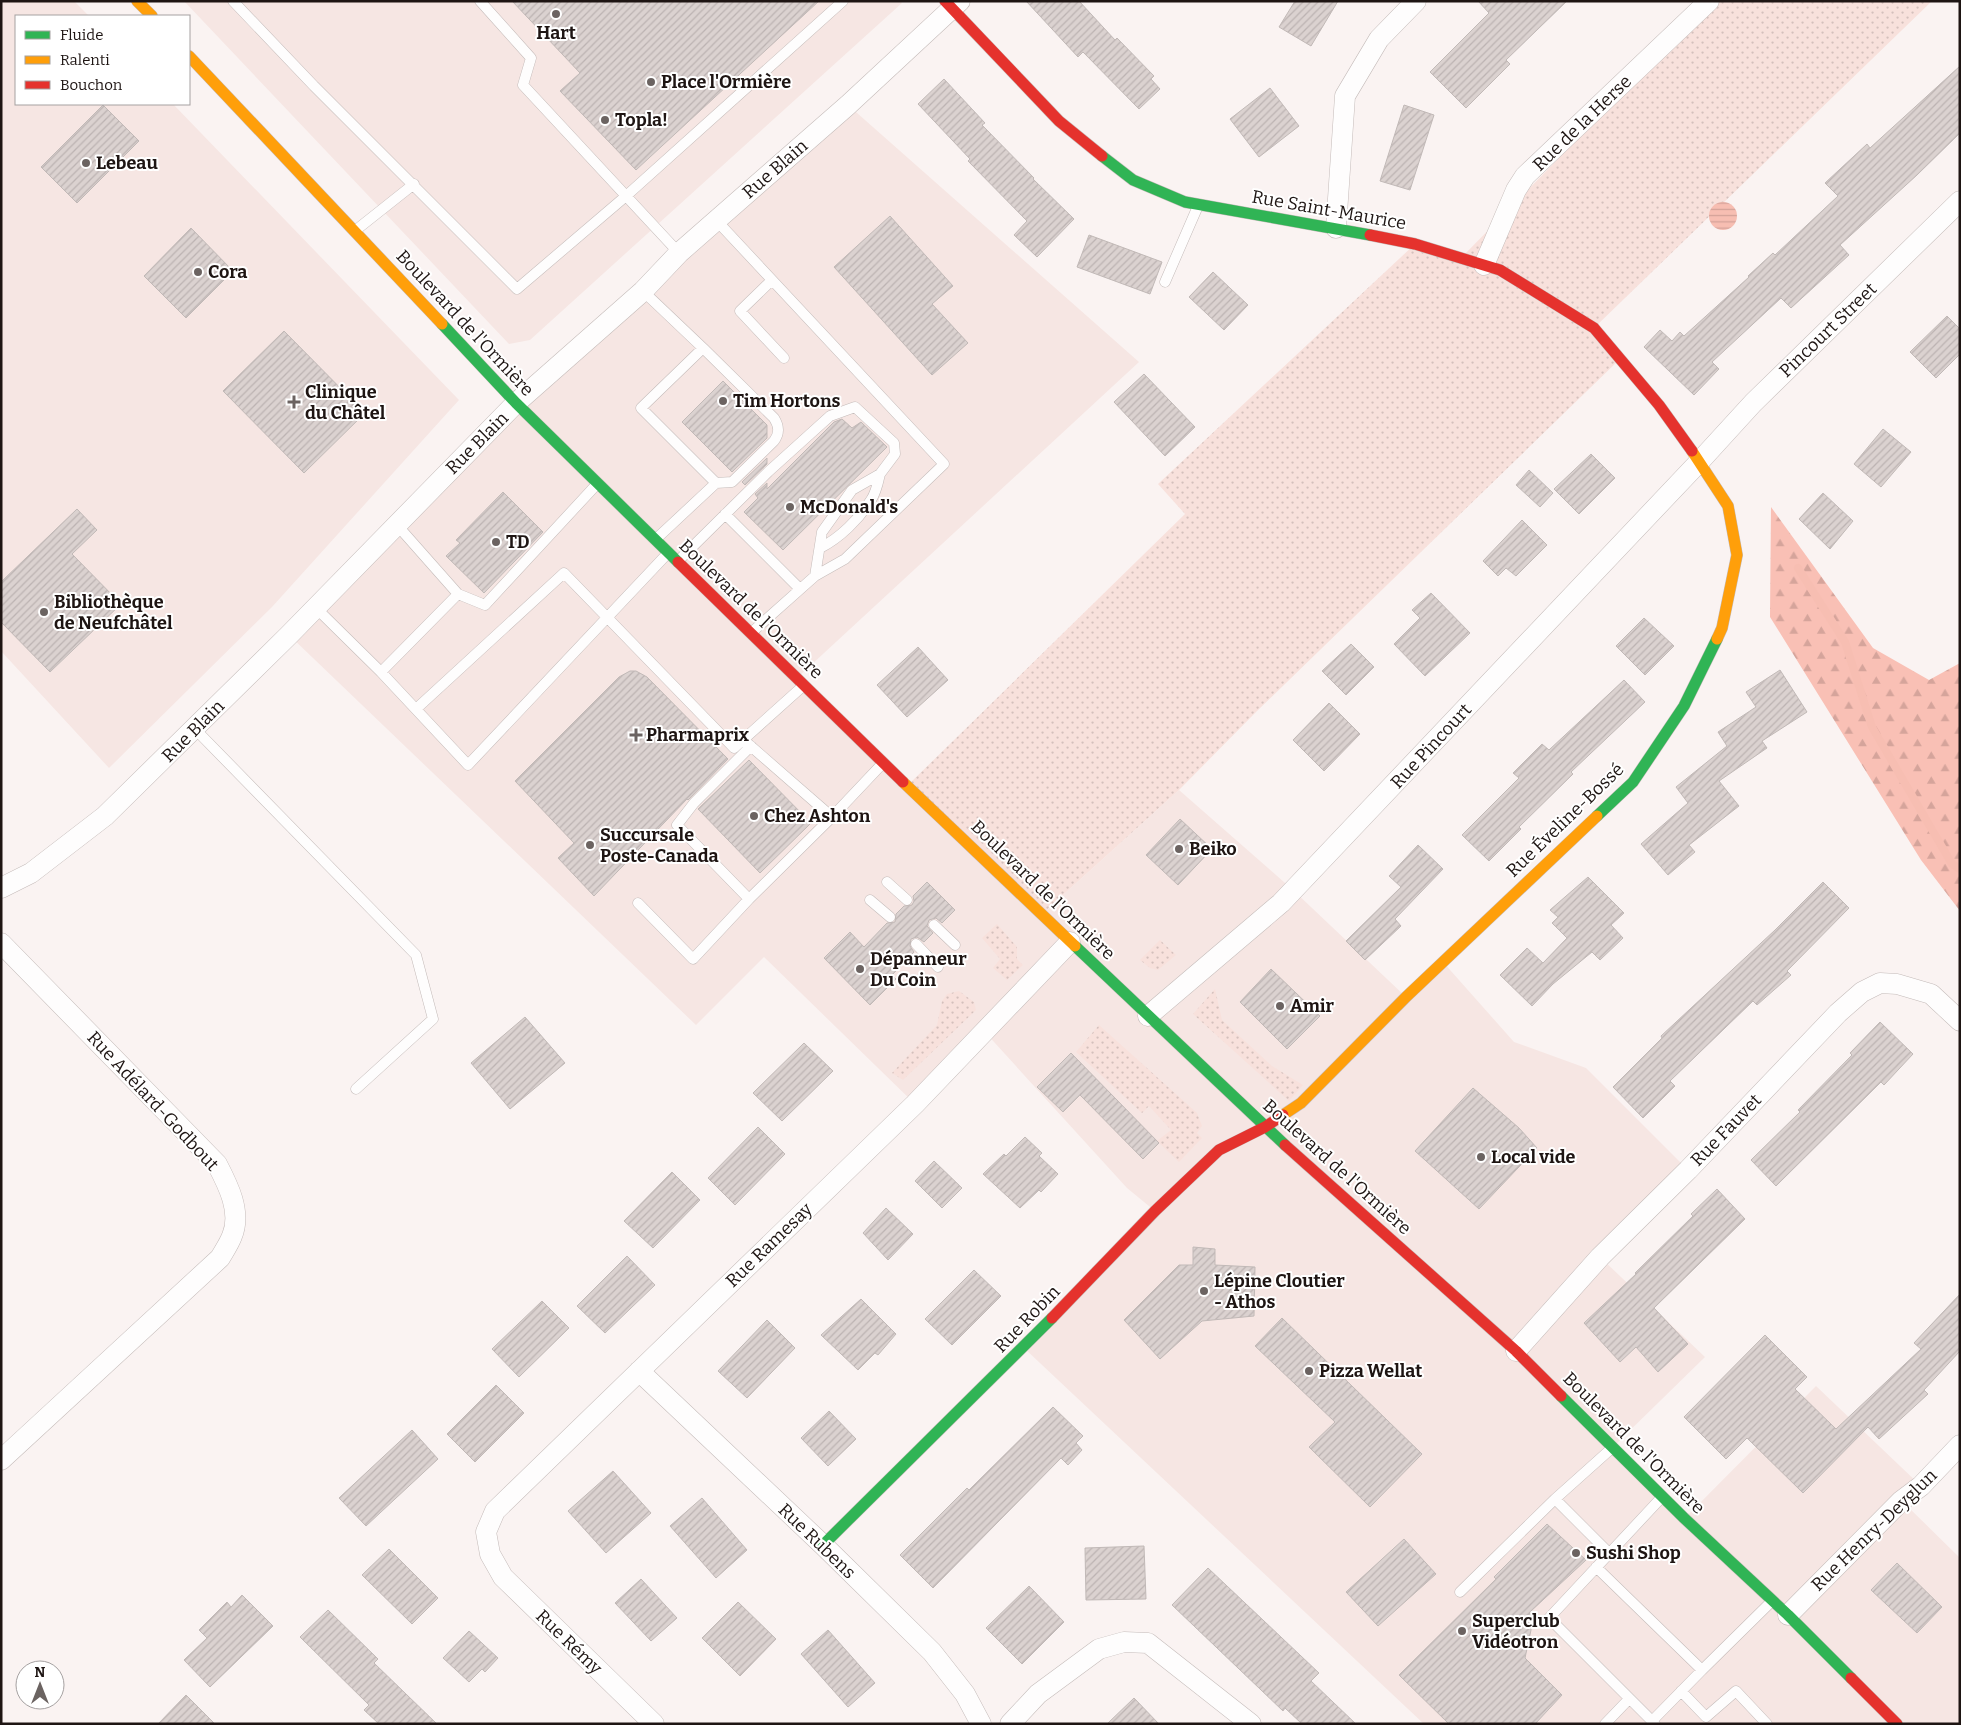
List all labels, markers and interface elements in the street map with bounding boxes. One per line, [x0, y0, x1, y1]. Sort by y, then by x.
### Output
marker: Hart [550, 8, 562, 20]
legend [15, 15, 190, 105]
place label: Hart [536, 22, 576, 44]
text: Fluide [60, 26, 103, 44]
text: Ralenti [60, 51, 110, 69]
street label: Rue de la Herse [1528, 70, 1636, 176]
place label: Place l'Ormière [661, 71, 791, 93]
text: Bouchon [60, 76, 123, 94]
marker: Place l'Ormière [645, 76, 657, 88]
place label: Topla! [615, 109, 668, 131]
marker: Topla! [599, 114, 611, 126]
street label: Rue Blain [738, 134, 813, 203]
place label: Lebeau [96, 152, 158, 174]
marker: Lebeau [80, 157, 92, 169]
street label: Rue Saint-Maurice [1250, 186, 1408, 234]
street label: Boulevard de l'Ormière [392, 245, 538, 401]
place label: Cora [208, 261, 247, 283]
marker: Cora [192, 266, 204, 278]
street label: Pincourt Street [1775, 278, 1882, 382]
place label: Clinique du Châtel [305, 381, 386, 424]
place label: Tim Hortons [733, 390, 841, 412]
marker: Clinique du Châtel [287, 395, 301, 409]
marker: Tim Hortons [717, 395, 729, 407]
street label: Rue Blain [441, 407, 513, 479]
place label: McDonald's [800, 496, 898, 518]
marker: McDonald's [784, 501, 796, 513]
place label: TD [506, 531, 530, 553]
street label: Boulevard de l'Ormière [674, 535, 828, 683]
marker: TD [490, 536, 502, 548]
place label: Bibliothèque de Neufchâtel [54, 591, 173, 634]
marker: Bibliothèque de Neufchâtel [38, 606, 50, 618]
street label: Rue Blain [157, 695, 229, 767]
street label: Rue Pincourt [1386, 699, 1476, 793]
place label: Pharmaprix [646, 724, 750, 746]
marker: Pharmaprix [630, 729, 642, 741]
street label: Rue Éveline-Bossé [1501, 758, 1628, 882]
place label: Chez Ashton [764, 805, 871, 827]
marker: Chez Ashton [748, 810, 760, 822]
street label: Boulevard de l'Ormière [966, 816, 1120, 964]
place label: Succursale Poste-Canada [600, 824, 719, 867]
place label: Beiko [1189, 838, 1237, 860]
marker: Succursale Poste-Canada [584, 839, 596, 851]
marker: Beiko [1173, 843, 1185, 855]
place label: Dépanneur Du Coin [870, 948, 967, 991]
marker: Dépanneur Du Coin [854, 963, 866, 975]
place label: Amir [1290, 995, 1335, 1017]
marker: Amir [1274, 1000, 1286, 1012]
street label: Rue Adélard-Godbout [83, 1027, 224, 1176]
street label: Rue Fauvet [1686, 1089, 1766, 1171]
street label: Boulevard de l'Ormière [1258, 1095, 1416, 1239]
place label: Local vide [1491, 1146, 1576, 1168]
marker: Local vide [1475, 1151, 1487, 1163]
street label: Rue Ramesay [721, 1198, 817, 1292]
place label: Lépine Cloutier - Athos [1214, 1270, 1345, 1313]
street label: Rue Robin [990, 1280, 1065, 1357]
marker: Lépine Cloutier - Athos [1198, 1285, 1210, 1297]
place label: Pizza Wellat [1319, 1360, 1422, 1382]
marker: Pizza Wellat [1303, 1365, 1315, 1377]
street label: Boulevard de l'Ormière [1558, 1367, 1710, 1519]
street label: Rue Henry-Deyglun [1807, 1464, 1942, 1596]
street label: Rue Rubens [774, 1499, 860, 1583]
place label: Sushi Shop [1586, 1542, 1681, 1564]
marker: Sushi Shop [1570, 1547, 1582, 1559]
street label: Rue Rémy [531, 1605, 607, 1679]
place label: Superclub Vidéotron [1472, 1610, 1560, 1653]
marker: Superclub Vidéotron [1456, 1625, 1468, 1637]
north arrow [15, 1660, 65, 1710]
text: N [35, 1664, 46, 1681]

